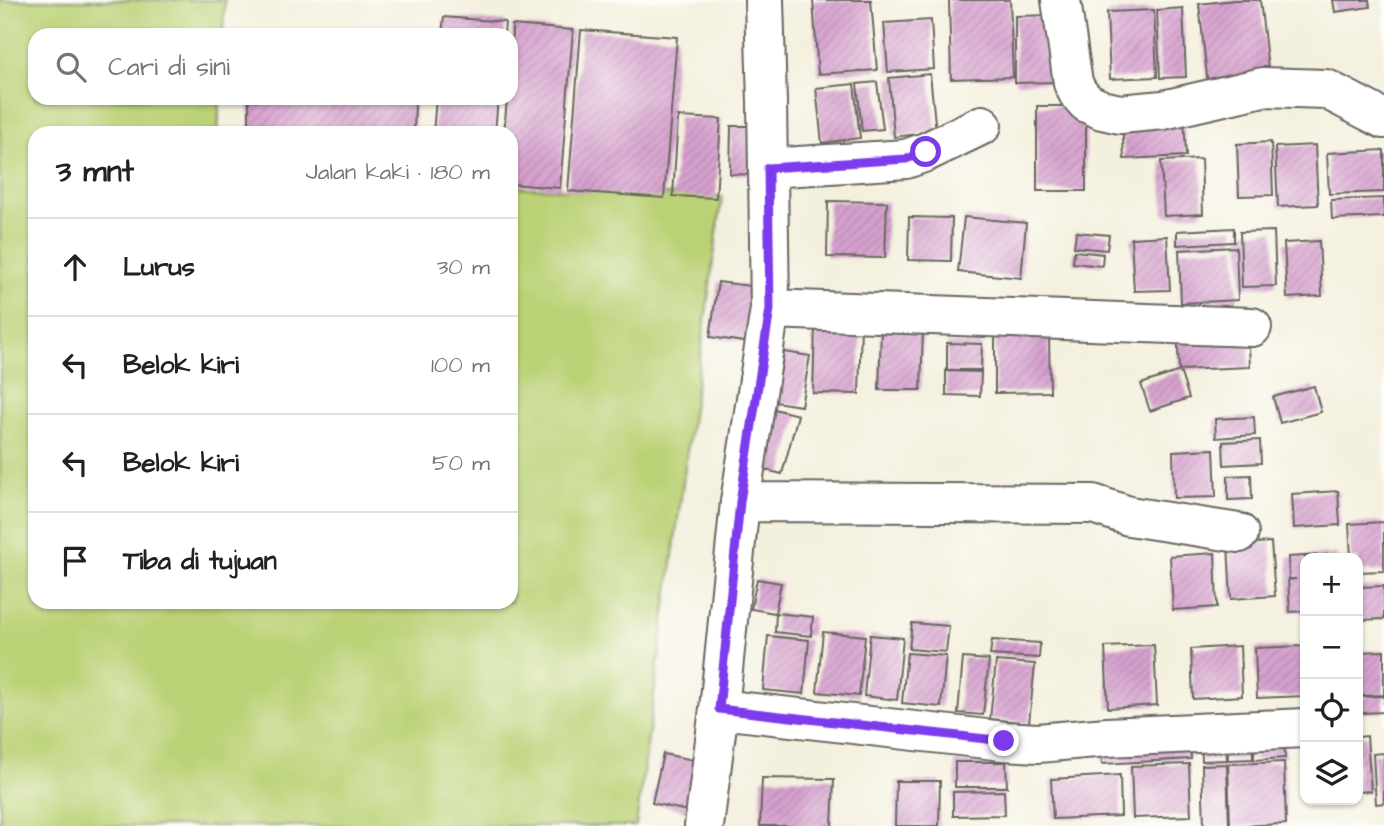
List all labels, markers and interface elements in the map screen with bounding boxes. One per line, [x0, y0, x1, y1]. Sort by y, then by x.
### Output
search box [28, 28, 518, 105]
icon: search [52, 48, 90, 86]
text: Cari di sini [108, 49, 230, 85]
route start [910, 136, 941, 167]
text: 3 mnt [56, 151, 134, 193]
text: Jalan kaki · 180 m [306, 156, 490, 188]
icon: ahead [56, 248, 94, 286]
text: Lurus [123, 249, 195, 285]
text: 30 m [437, 251, 490, 283]
icon: left [56, 346, 94, 384]
text: Belok kiri [123, 347, 239, 383]
text: 100 m [431, 349, 490, 381]
icon: left [56, 444, 94, 482]
text: Belok kiri [123, 445, 239, 481]
text: 50 m [432, 447, 490, 479]
icon: arrive [56, 542, 94, 580]
text: Tiba di tujuan [123, 543, 277, 579]
map controls [1300, 553, 1363, 805]
button: + [1300, 553, 1363, 616]
button: − [1300, 616, 1363, 679]
button: locate [1300, 679, 1363, 742]
route end [988, 725, 1019, 756]
button: layers [1300, 742, 1363, 805]

